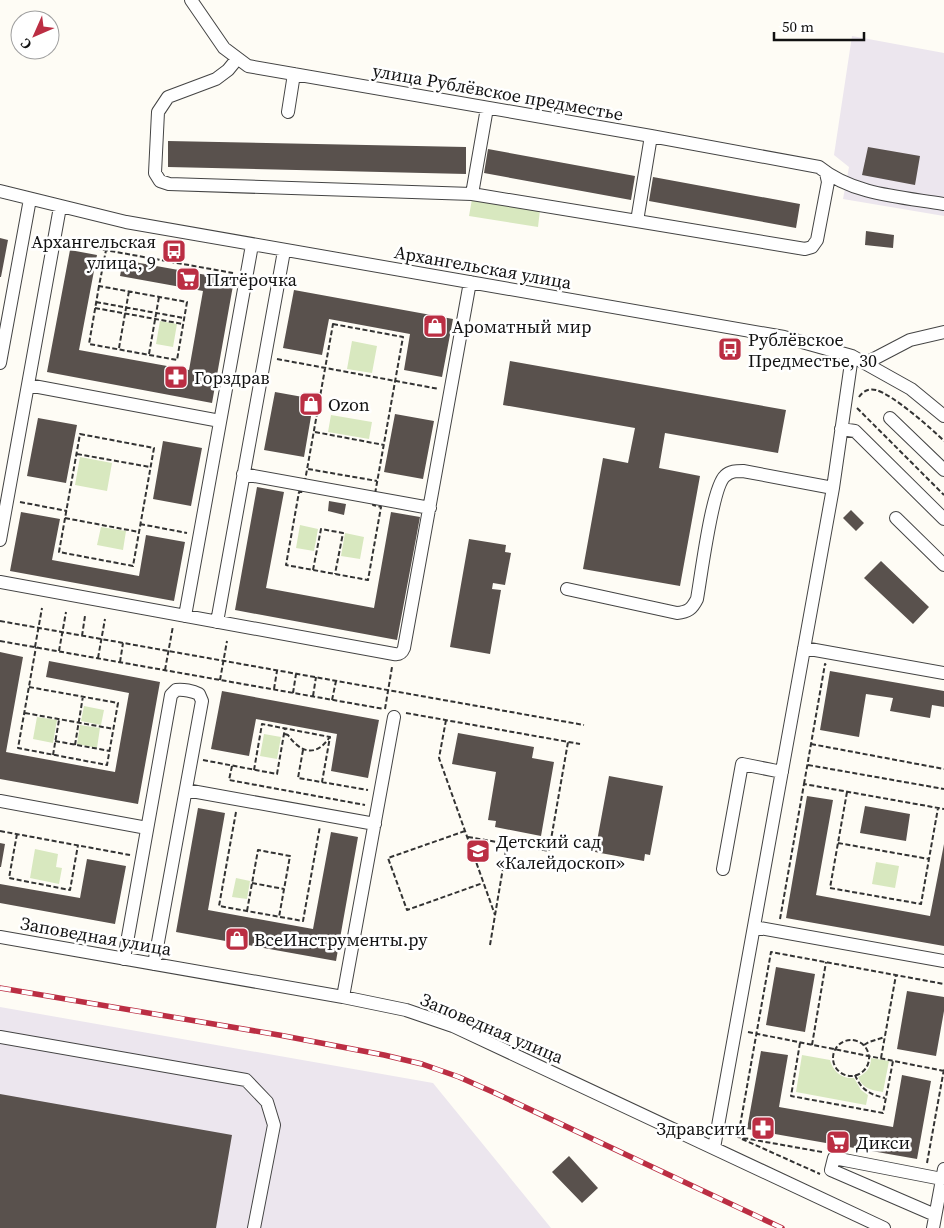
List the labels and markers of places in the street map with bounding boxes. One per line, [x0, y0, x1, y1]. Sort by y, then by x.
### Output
place label: Архангельская улица, 9 [31, 229, 156, 275]
bus stop icon: Архангельская улица, 9 [161, 238, 187, 264]
supermarket icon: Пятёрочка [175, 266, 201, 292]
place label: Пятёрочка [206, 267, 298, 292]
shop icon: Ароматный мир [422, 313, 448, 339]
place label: Ароматный мир [452, 314, 591, 339]
place label: Рублёвское Предместье, 30 [748, 327, 877, 373]
bus stop icon: Рублёвское Предместье, 30 [717, 336, 743, 362]
pharmacy icon: Горздрав [163, 364, 189, 390]
place label: Горздрав [194, 365, 270, 390]
shop icon: Ozon [298, 391, 324, 417]
place label: Ozon [328, 392, 370, 417]
place label: Детский сад «Калейдоскоп» [496, 829, 625, 875]
school or university icon: Детский сад «Калейдоскоп» [465, 838, 491, 864]
shop icon: ВсеИнструменты.ру [224, 926, 250, 952]
place label: ВсеИнструменты.ру [254, 927, 428, 952]
pharmacy icon: Здравсити [750, 1115, 776, 1141]
place label: Здравсити [656, 1116, 746, 1141]
supermarket icon: Дикси [825, 1129, 851, 1155]
place label: Дикси [856, 1130, 910, 1155]

